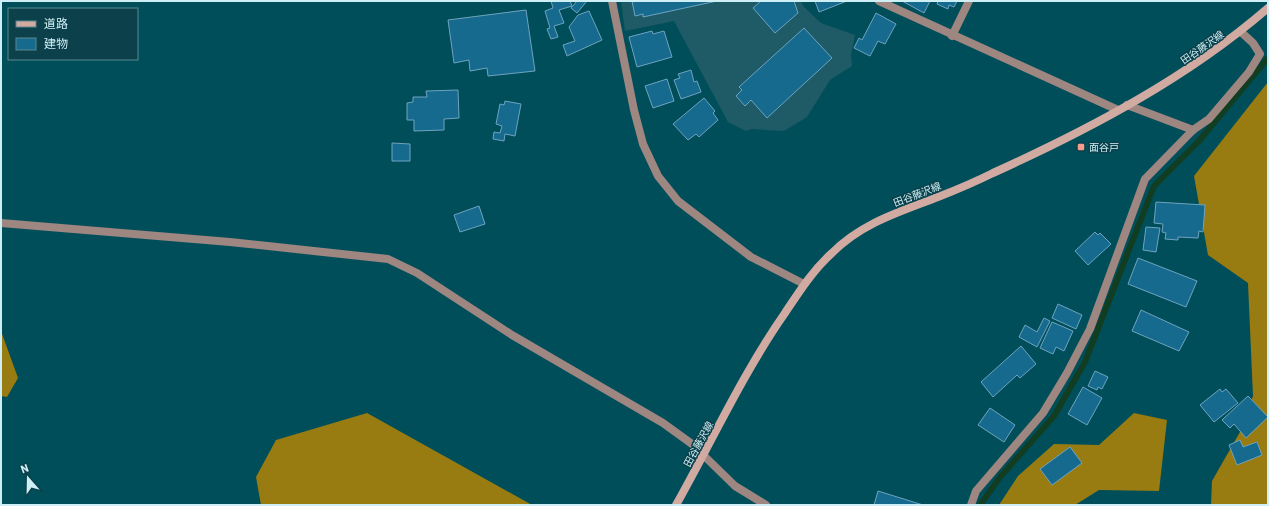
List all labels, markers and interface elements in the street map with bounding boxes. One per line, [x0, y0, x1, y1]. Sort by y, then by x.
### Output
legend [8, 8, 138, 60]
text: 道路 [44, 16, 68, 30]
street label: 田谷藤沢線 [1178, 28, 1226, 66]
text: 建物 [44, 36, 68, 50]
place label: 面谷戸 [1089, 141, 1119, 153]
marker: 面谷戸 [1076, 142, 1086, 152]
street label: 田谷藤沢線 [892, 179, 942, 209]
street label: 田谷藤沢線 [681, 419, 715, 469]
north arrow [8, 458, 48, 498]
text: N [19, 461, 30, 475]

